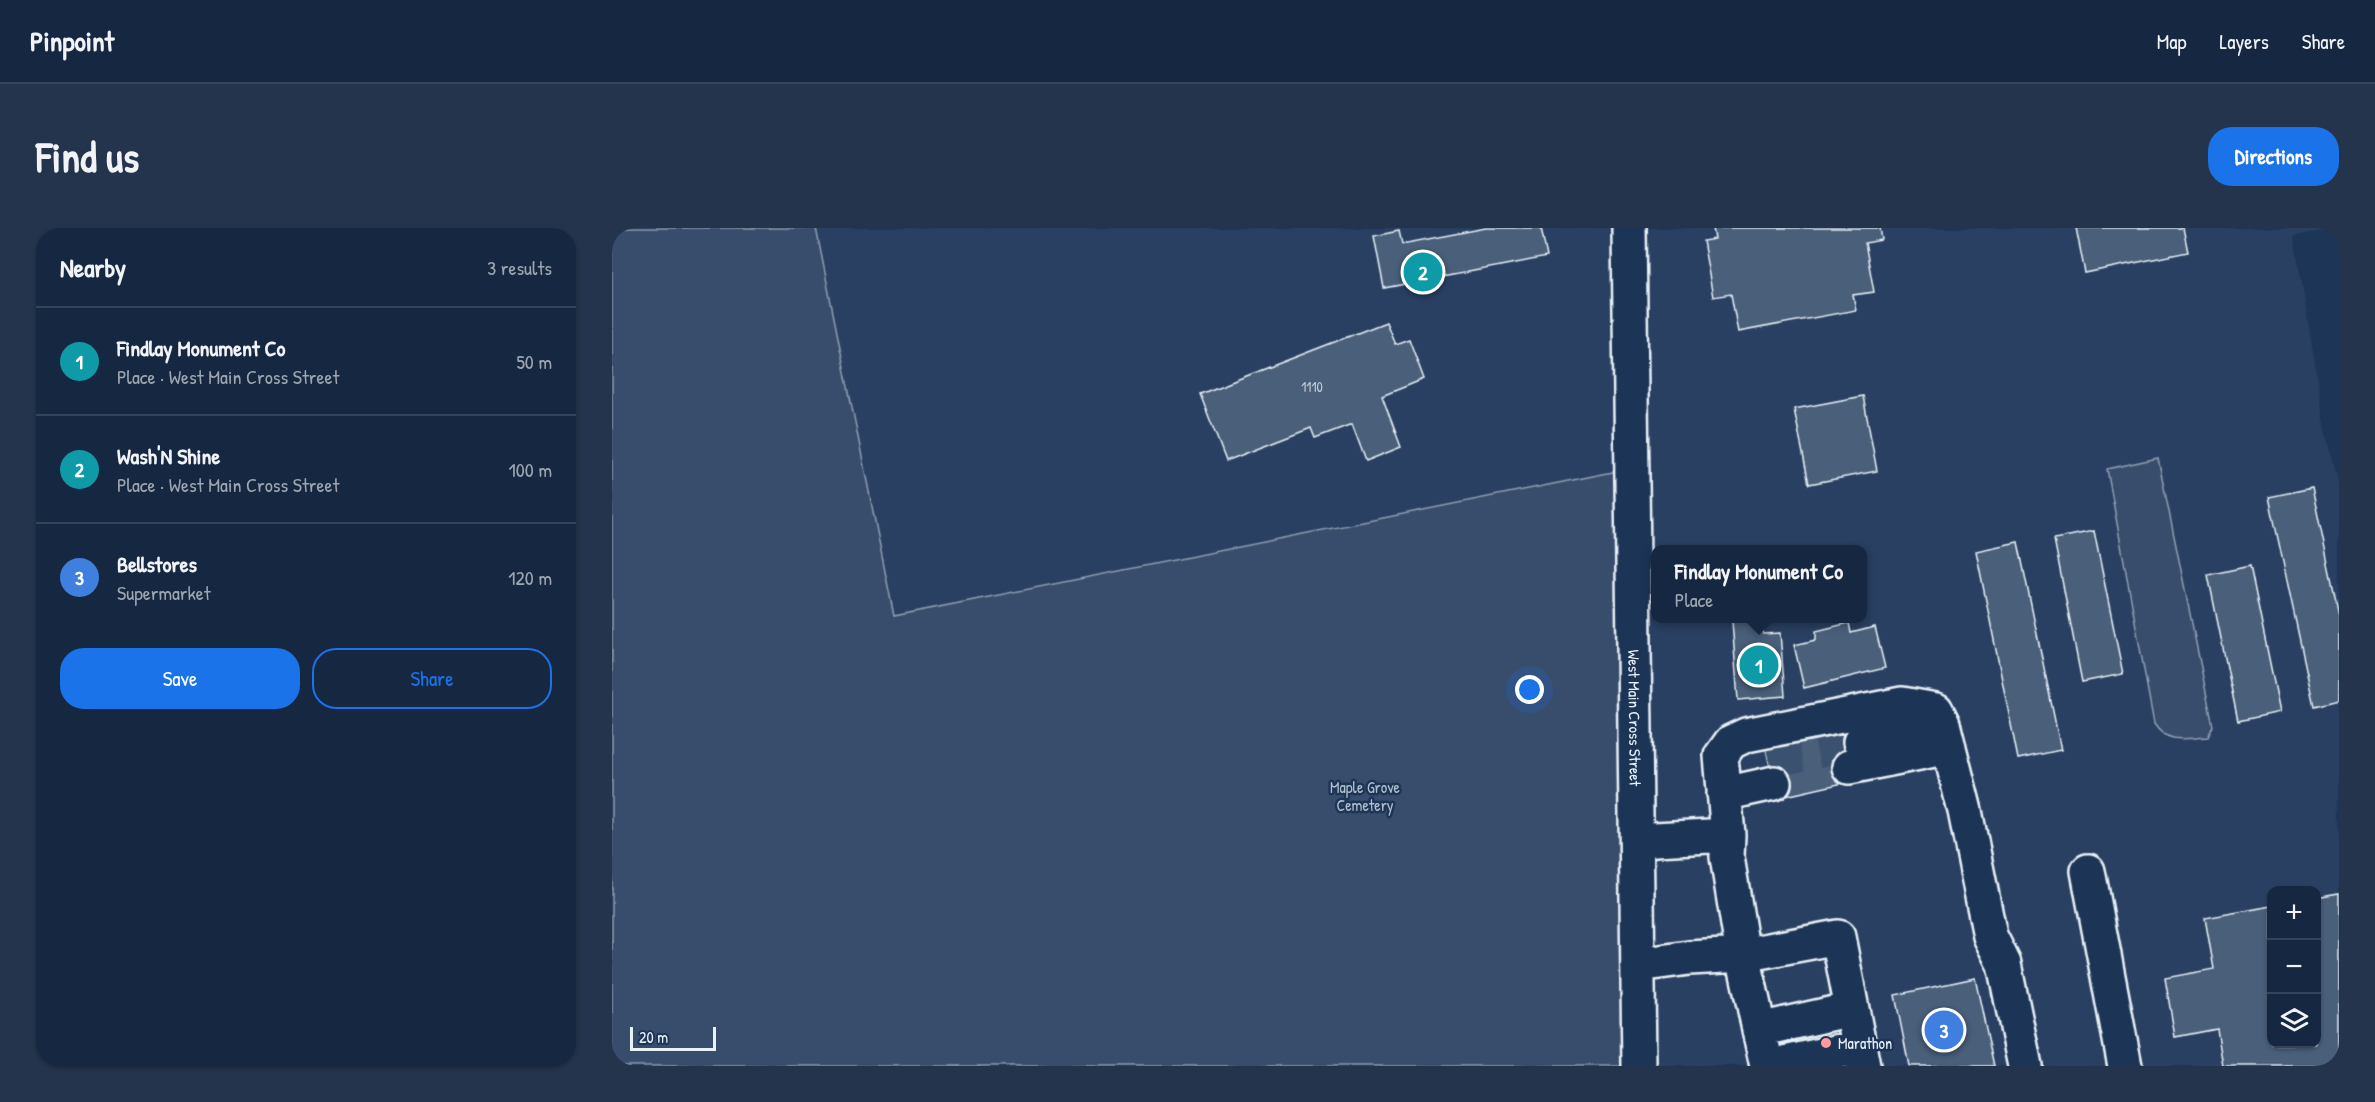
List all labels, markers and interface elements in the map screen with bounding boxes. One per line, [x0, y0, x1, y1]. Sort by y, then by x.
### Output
text: Pinpoint [30, 22, 114, 60]
text: Map [2157, 27, 2186, 56]
text: Layers [2219, 27, 2269, 56]
text: Share [2302, 27, 2345, 56]
button: Directions [2208, 127, 2339, 186]
text: Find us [36, 128, 139, 185]
text: Nearby [60, 250, 126, 285]
pin: 2 [1404, 250, 1442, 294]
text: 3 results [487, 254, 552, 281]
text: Findlay Monument Co [117, 333, 285, 363]
text: 1 [76, 348, 83, 375]
text: 50 m [516, 348, 552, 375]
text: Place · West Main Cross Street [117, 363, 339, 390]
house number: 1110 [1301, 377, 1323, 396]
text: Wash'N Shine [117, 441, 220, 471]
text: 2 [75, 456, 84, 483]
text: 100 m [509, 456, 552, 483]
text: Place · West Main Cross Street [117, 471, 339, 498]
popup [1651, 545, 1867, 623]
text: Bellstores [117, 549, 197, 579]
text: Findlay Monument Co [1675, 556, 1843, 586]
text: 3 [75, 564, 84, 591]
text: 120 m [508, 564, 552, 591]
text: Supermarket [117, 579, 211, 606]
text: Place [1675, 586, 1713, 613]
pin: 1 [1740, 642, 1778, 688]
button: Save [60, 648, 300, 709]
button: Share [312, 648, 552, 709]
street label: West Main Cross Street [1623, 649, 1647, 787]
your location [1515, 675, 1544, 704]
park label: Maple Grove Cemetery [1330, 776, 1401, 816]
map controls [2267, 886, 2321, 1048]
button: + [2267, 886, 2321, 940]
button: − [2267, 940, 2321, 994]
button: layers [2267, 994, 2321, 1048]
pin: 3 [1924, 1008, 1964, 1052]
scale bar [630, 1024, 716, 1052]
text: 20 m [639, 1026, 668, 1048]
place label: Marathon [1838, 1032, 1892, 1054]
marker: Marathon [1819, 1036, 1833, 1050]

